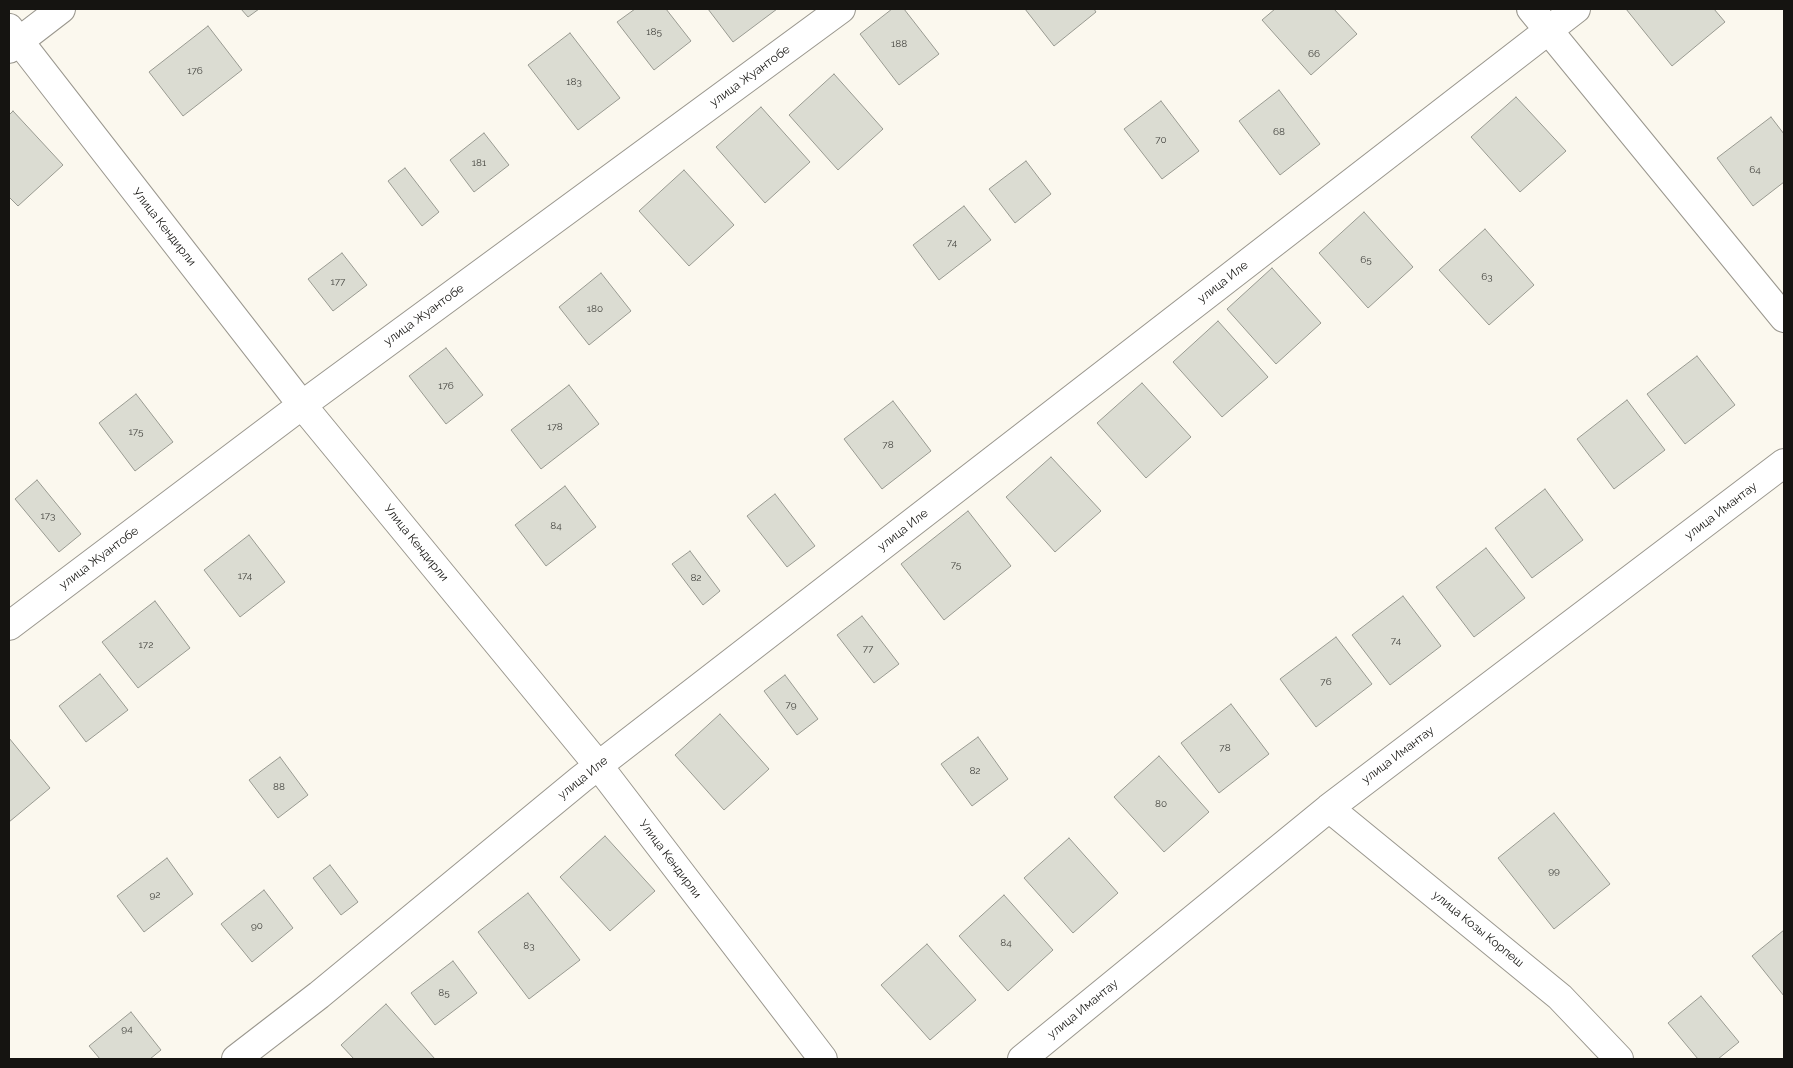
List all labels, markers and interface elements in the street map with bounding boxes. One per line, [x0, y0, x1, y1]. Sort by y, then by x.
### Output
house number: 185 [646, 26, 662, 38]
house number: 188 [891, 38, 907, 50]
street label: улица Жуантобе [707, 42, 793, 110]
house number: 66 [1308, 48, 1320, 60]
house number: 176 [187, 65, 203, 77]
house number: 183 [566, 76, 582, 88]
house number: 68 [1273, 126, 1285, 138]
house number: 70 [1155, 134, 1167, 146]
house number: 181 [472, 157, 486, 169]
house number: 64 [1749, 164, 1761, 176]
street label: Улица Кендирли [129, 185, 199, 269]
house number: 74 [947, 237, 957, 249]
house number: 65 [1360, 254, 1372, 266]
street label: улица Иле [1195, 258, 1251, 306]
house number: 63 [1481, 271, 1493, 283]
house number: 177 [331, 276, 345, 288]
street label: улица Жуантобе [381, 281, 467, 349]
house number: 180 [587, 303, 603, 315]
house number: 176 [438, 380, 454, 392]
house number: 178 [547, 421, 563, 433]
house number: 175 [129, 426, 143, 438]
house number: 78 [882, 439, 894, 451]
street label: улица Имантау [1682, 479, 1760, 543]
street label: Улица Кендирли [381, 502, 451, 584]
street label: улица Иле [875, 506, 931, 554]
house number: 173 [41, 510, 55, 522]
house number: 84 [550, 520, 562, 532]
street label: улица Жуантобе [57, 524, 141, 592]
house number: 75 [951, 559, 961, 571]
house number: 174 [238, 570, 252, 582]
house number: 82 [690, 572, 702, 584]
house number: 74 [1391, 635, 1401, 647]
house number: 172 [139, 639, 153, 651]
house number: 77 [863, 643, 873, 655]
house number: 76 [1320, 676, 1332, 688]
house number: 79 [785, 699, 797, 711]
street label: улица Имантау [1359, 723, 1437, 787]
house number: 78 [1219, 742, 1231, 754]
street label: улица Иле [555, 754, 611, 802]
house number: 82 [969, 765, 981, 777]
house number: 88 [273, 781, 285, 793]
house number: 80 [1155, 798, 1167, 810]
street label: Улица Кендирли [636, 817, 704, 901]
house number: 99 [1548, 865, 1560, 877]
street label: улица Козы Корпеш [1429, 888, 1527, 970]
house number: 92 [149, 889, 161, 901]
house number: 90 [251, 920, 263, 932]
house number: 84 [1000, 937, 1012, 949]
house number: 83 [523, 940, 535, 952]
street label: улица Имантау [1045, 976, 1121, 1042]
house number: 85 [438, 987, 450, 999]
house number: 94 [121, 1023, 133, 1035]

